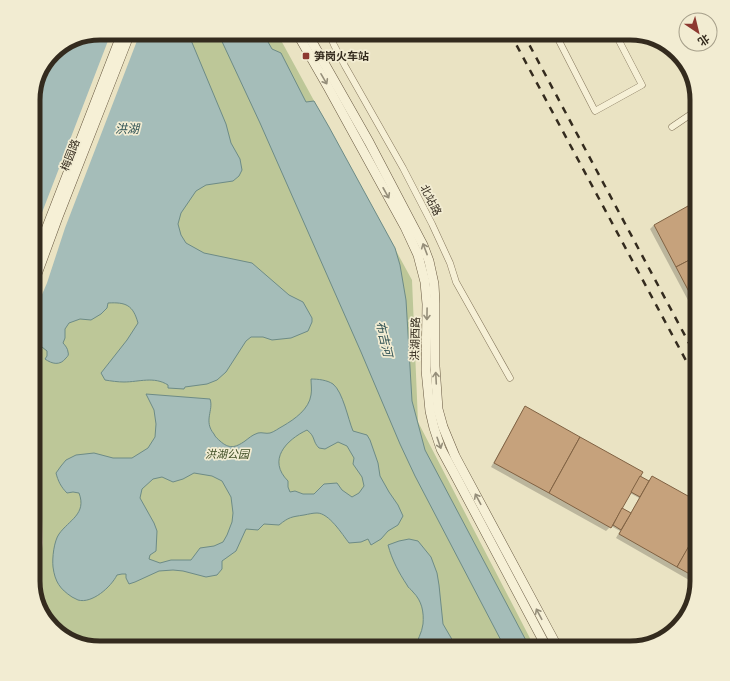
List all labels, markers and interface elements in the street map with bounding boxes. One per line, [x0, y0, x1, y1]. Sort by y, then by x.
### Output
north arrow [678, 12, 718, 52]
text: 北 [696, 32, 712, 48]
place label: 笋岗火车站 [314, 50, 369, 62]
marker: 笋岗火车站 [301, 51, 311, 61]
one-way arrow [320, 73, 328, 85]
water label: 洪湖 [115, 122, 141, 136]
street label: 梅园路 [58, 137, 82, 173]
street label: 北站路 [418, 183, 444, 217]
one-way arrow [383, 187, 391, 199]
one-way arrow [420, 244, 428, 256]
one-way arrow [423, 307, 431, 320]
street label: 洪湖西路 [409, 317, 421, 361]
water label: 布吉河 [373, 320, 395, 360]
one-way arrow [432, 372, 440, 385]
one-way arrow [436, 436, 443, 449]
park label: 洪湖公园 [205, 448, 251, 460]
one-way arrow [473, 493, 481, 505]
one-way arrow [535, 608, 542, 620]

